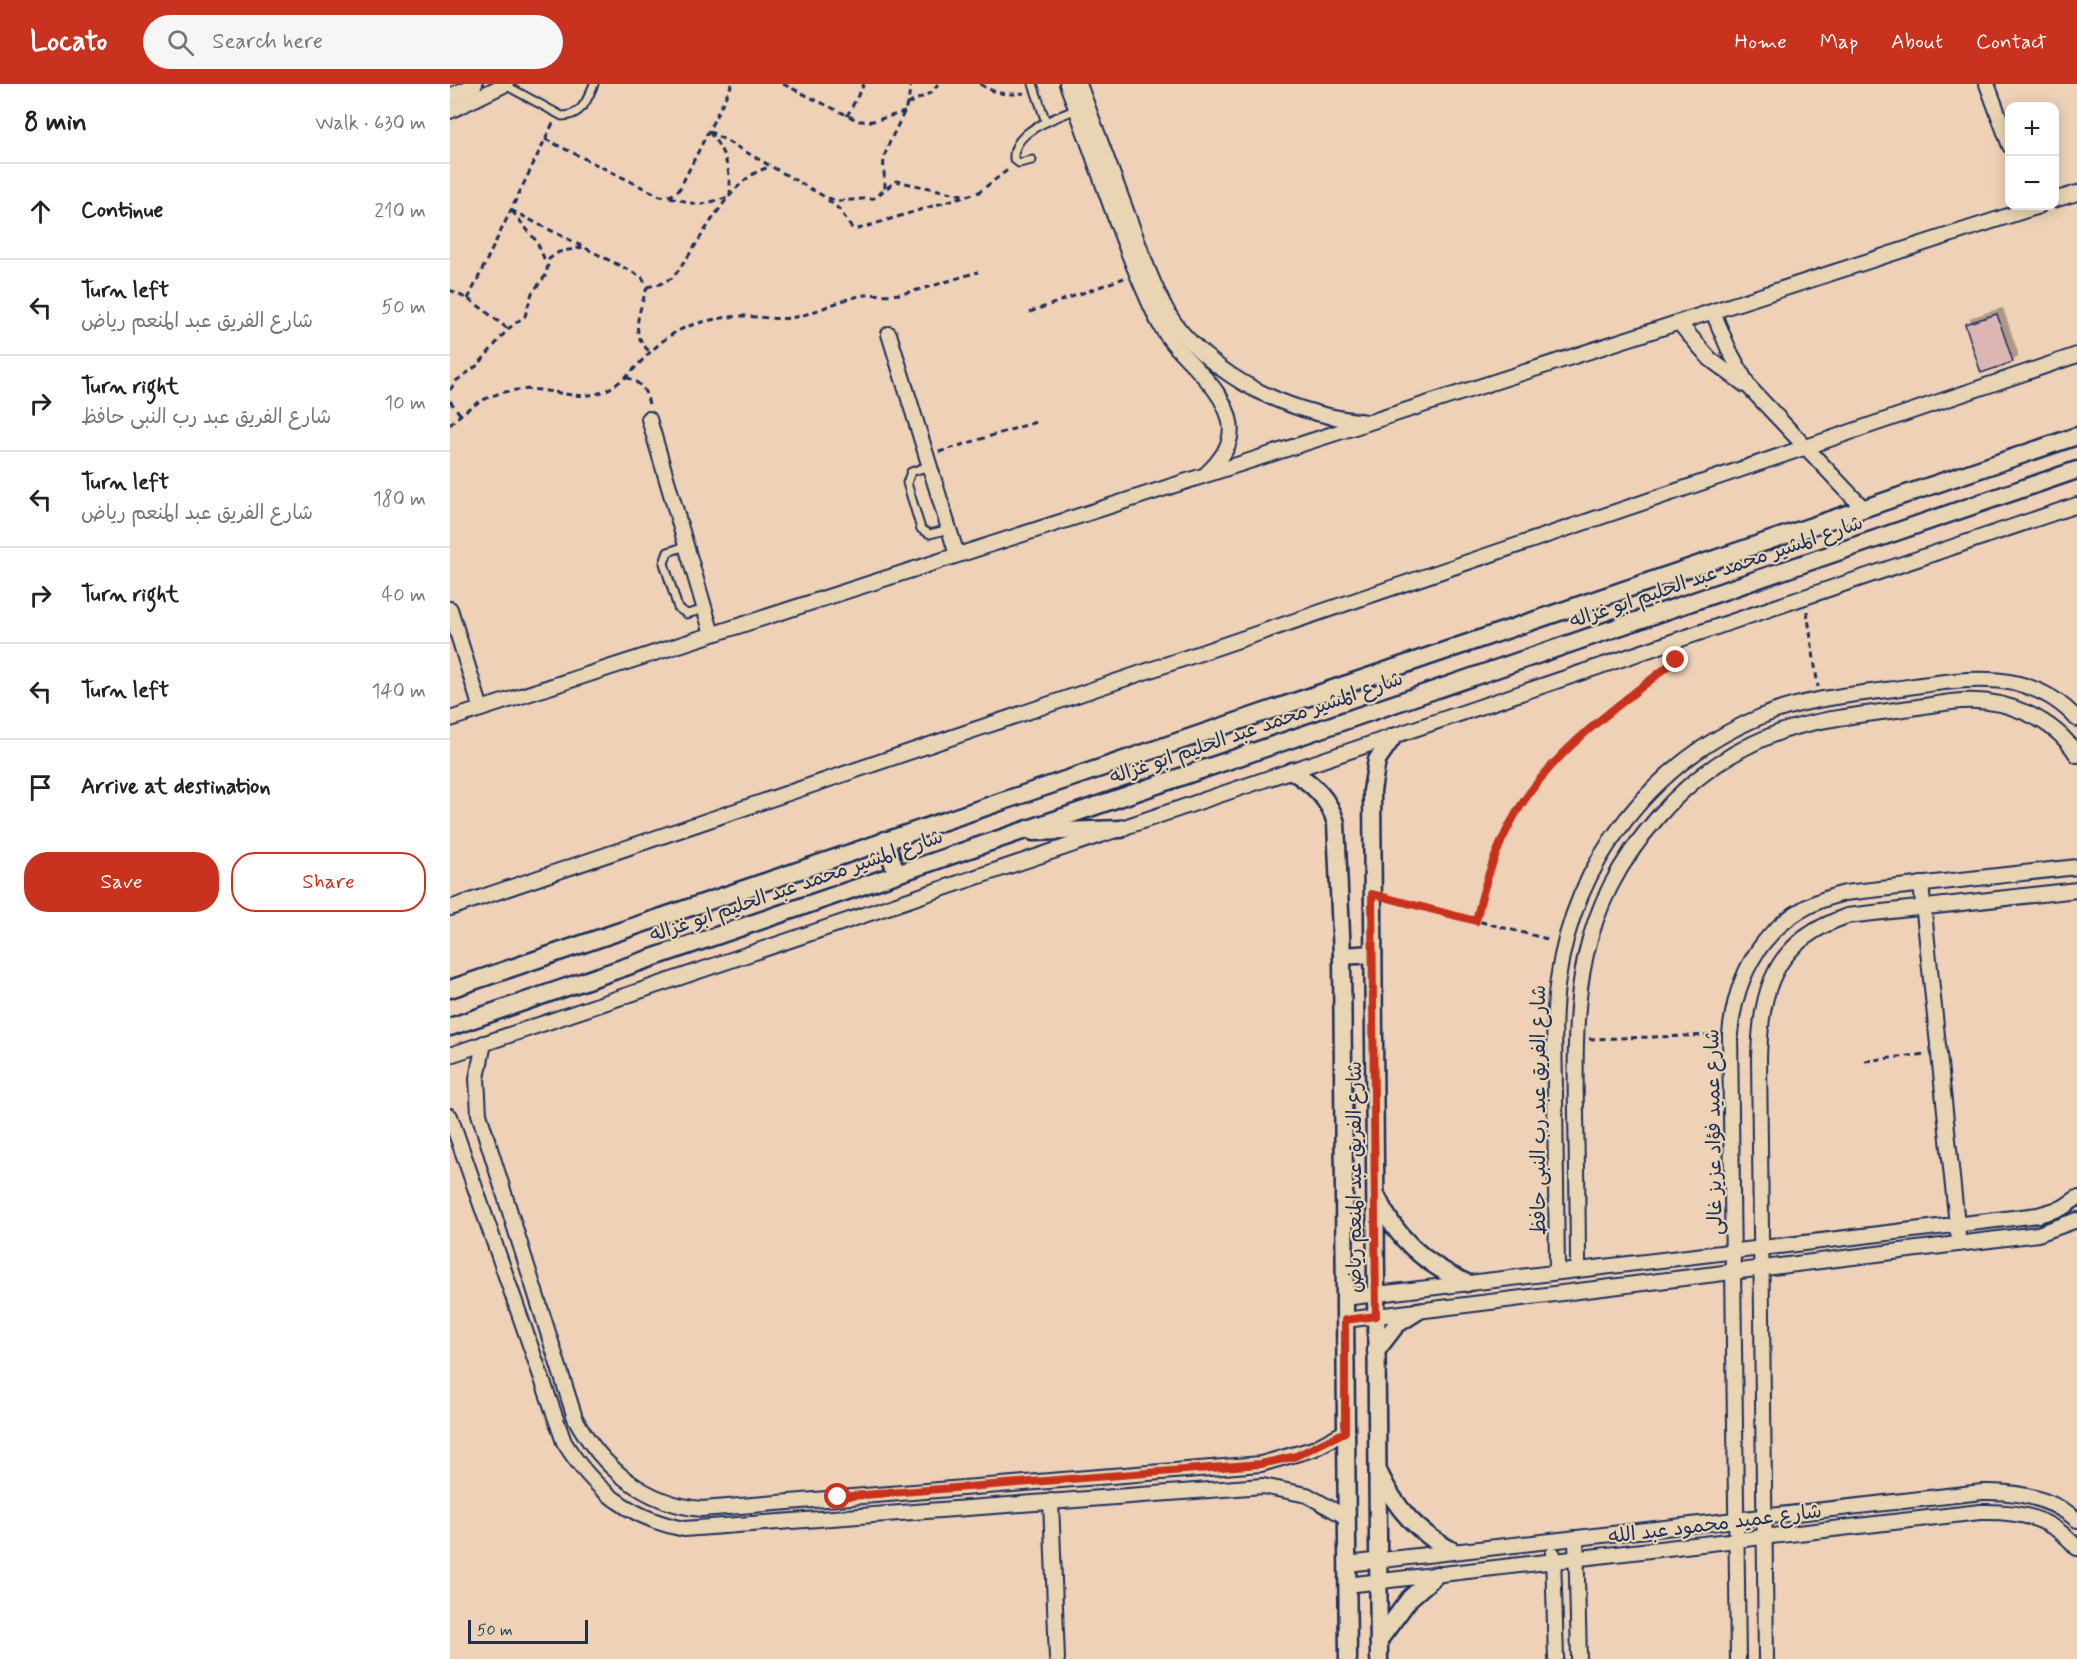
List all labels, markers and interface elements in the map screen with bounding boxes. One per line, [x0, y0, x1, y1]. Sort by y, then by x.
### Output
search box [143, 15, 563, 69]
text: Locato [30, 24, 107, 61]
icon: search [164, 26, 197, 59]
text: Search here [212, 28, 323, 56]
text: Home [1735, 28, 1787, 56]
text: Map [1820, 28, 1858, 56]
text: About [1891, 28, 1943, 56]
text: Contact [1976, 28, 2047, 56]
map controls [2005, 102, 2059, 210]
button: + [2005, 102, 2059, 156]
text: 8 min [24, 106, 87, 140]
text: Walk · 630 m [315, 110, 426, 137]
button: − [2005, 156, 2059, 210]
icon: ahead [24, 195, 57, 228]
text: Continue [81, 197, 163, 225]
text: 210 m [374, 198, 426, 225]
text: Turn left [81, 277, 169, 305]
icon: left [24, 291, 57, 324]
text: 50 m [381, 294, 426, 321]
text: شارع الفريق عبد المنعم رياض [81, 308, 313, 335]
text: Turn right [81, 373, 179, 401]
icon: right [24, 387, 57, 420]
text: 10 m [384, 390, 426, 417]
text: شارع الفريق عبد رب النبى حافظ [81, 404, 331, 431]
text: Turn left [81, 469, 169, 497]
icon: left [24, 483, 57, 516]
text: 180 m [373, 486, 426, 513]
text: شارع الفريق عبد المنعم رياض [81, 500, 313, 527]
street label: شارع المشير محمد عبد الحليم ابو غزاله [1566, 509, 1867, 635]
icon: right [24, 579, 57, 612]
text: Turn right [81, 581, 179, 609]
text: 40 m [382, 582, 426, 609]
route end [1662, 646, 1688, 672]
street label: شارع المشير محمد عبد الحليم ابو غزاله [1106, 665, 1407, 791]
icon: left [24, 675, 57, 708]
text: Turn left [81, 677, 169, 705]
text: 140 m [372, 678, 426, 705]
icon: arrive [24, 771, 57, 804]
text: Arrive at destination [81, 773, 271, 801]
street label: شارع المشير محمد عبد الحليم ابو غزاله [646, 823, 947, 949]
button: Save [24, 852, 219, 912]
button: Share [231, 852, 426, 912]
street label: شارع الفريق عبد رب النبى حافظ [1526, 985, 1553, 1235]
street label: شارع عميد فؤاد عزيز غالى [1699, 1029, 1730, 1235]
street label: شارع الفريق عبد المنعم رياض [1342, 1061, 1369, 1293]
route start [824, 1483, 850, 1509]
street label: شارع عميد محمود عبد الله [1607, 1498, 1823, 1551]
scale bar [468, 1617, 588, 1644]
text: 50 m [477, 1620, 513, 1641]

